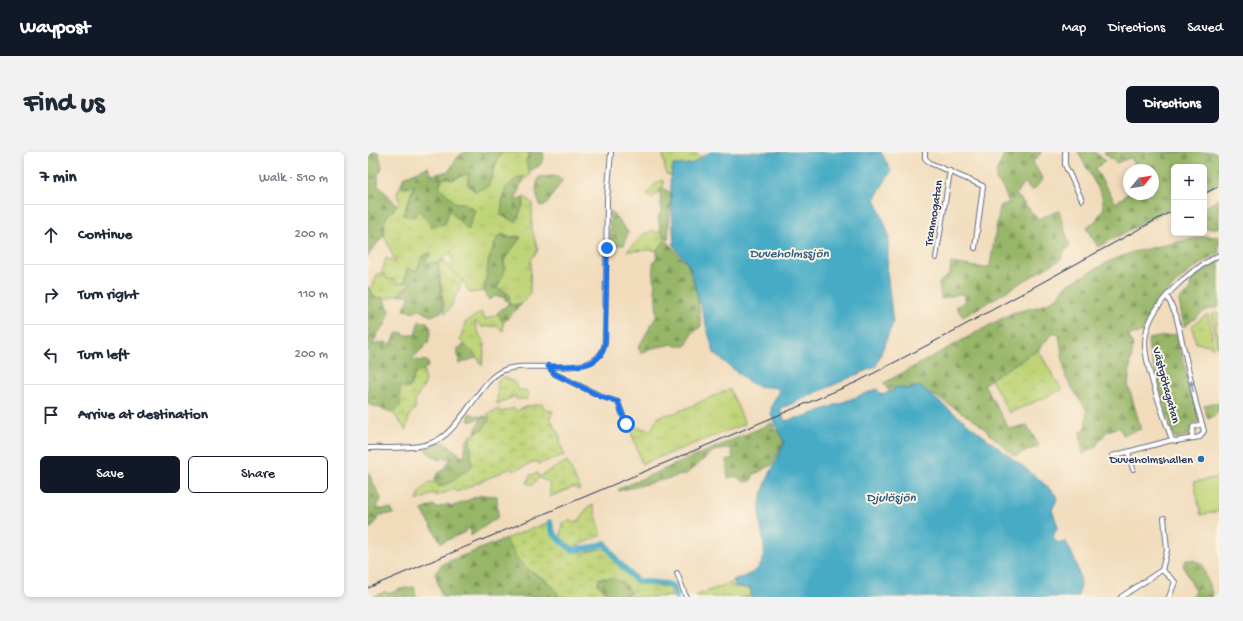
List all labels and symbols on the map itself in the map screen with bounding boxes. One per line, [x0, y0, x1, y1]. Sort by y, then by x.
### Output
north arrow [1123, 164, 1159, 200]
street label: Tranmogatan [923, 179, 947, 248]
route end [598, 239, 616, 257]
water label: Duveholmssjön [749, 247, 829, 262]
street label: Västgötagatan [1148, 345, 1182, 425]
one-way arrow [1188, 380, 1194, 392]
route start [617, 415, 635, 433]
place label: Duveholmshallen [1109, 454, 1193, 468]
marker: Duveholmshallen [1196, 454, 1206, 464]
water label: Djulösjön [866, 491, 917, 506]

